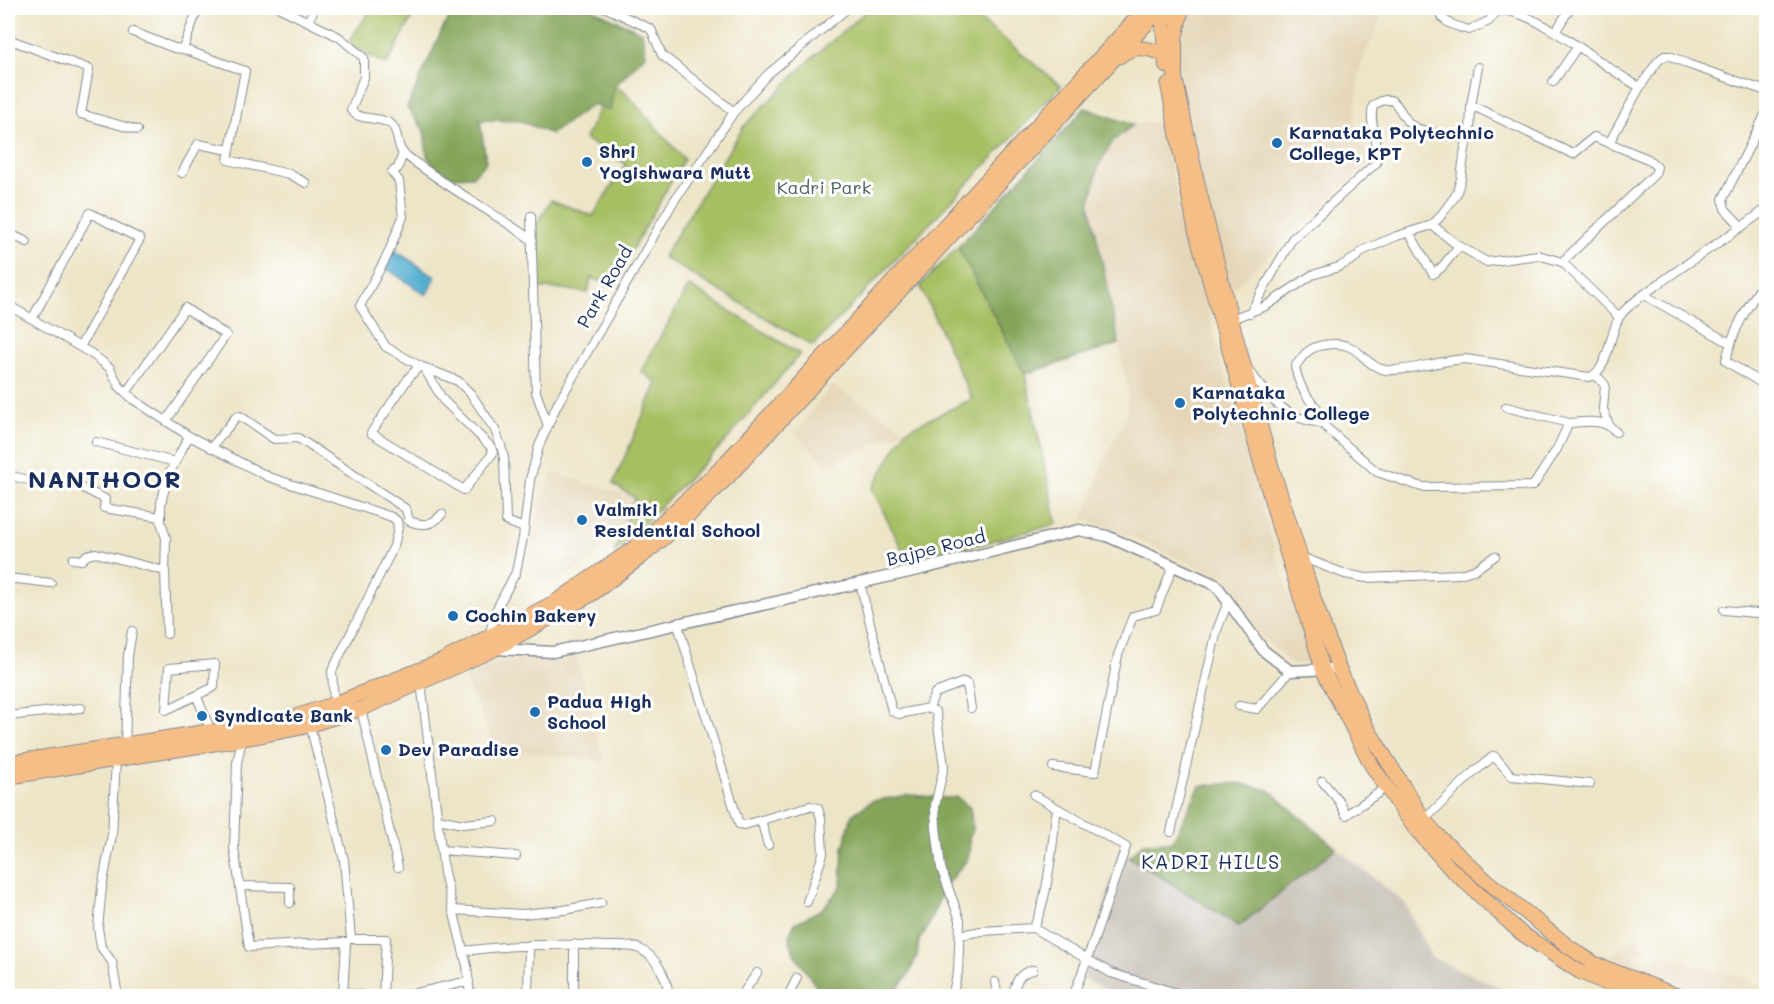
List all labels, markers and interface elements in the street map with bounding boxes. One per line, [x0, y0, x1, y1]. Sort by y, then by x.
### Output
place label: Karnataka Polytechnic College, KPT [1289, 120, 1494, 165]
marker: Karnataka Polytechnic College, KPT [1270, 136, 1284, 150]
place label: Shri Yogishwara Mutt [599, 139, 751, 184]
marker: Shri Yogishwara Mutt [580, 155, 594, 169]
park label: Kadri Park [777, 175, 871, 199]
street label: Park Road [571, 241, 637, 332]
place label: Karnataka Polytechnic College [1192, 380, 1370, 425]
marker: Karnataka Polytechnic College [1173, 396, 1187, 410]
district label: NANTHOOR [28, 463, 182, 494]
place label: Valmiki Residential School [594, 497, 760, 542]
marker: Valmiki Residential School [575, 513, 589, 527]
street label: Bajpe Road [884, 523, 988, 571]
place label: Cochin Bakery [465, 603, 596, 627]
marker: Cochin Bakery [446, 609, 460, 623]
place label: Padua High School [547, 689, 651, 734]
place label: Syndicate Bank [214, 703, 353, 727]
marker: Padua High School [528, 705, 542, 719]
marker: Syndicate Bank [195, 709, 209, 723]
place label: Dev Paradise [398, 737, 519, 761]
marker: Dev Paradise [379, 743, 393, 757]
district label: KADRI HILLS [1141, 848, 1281, 874]

